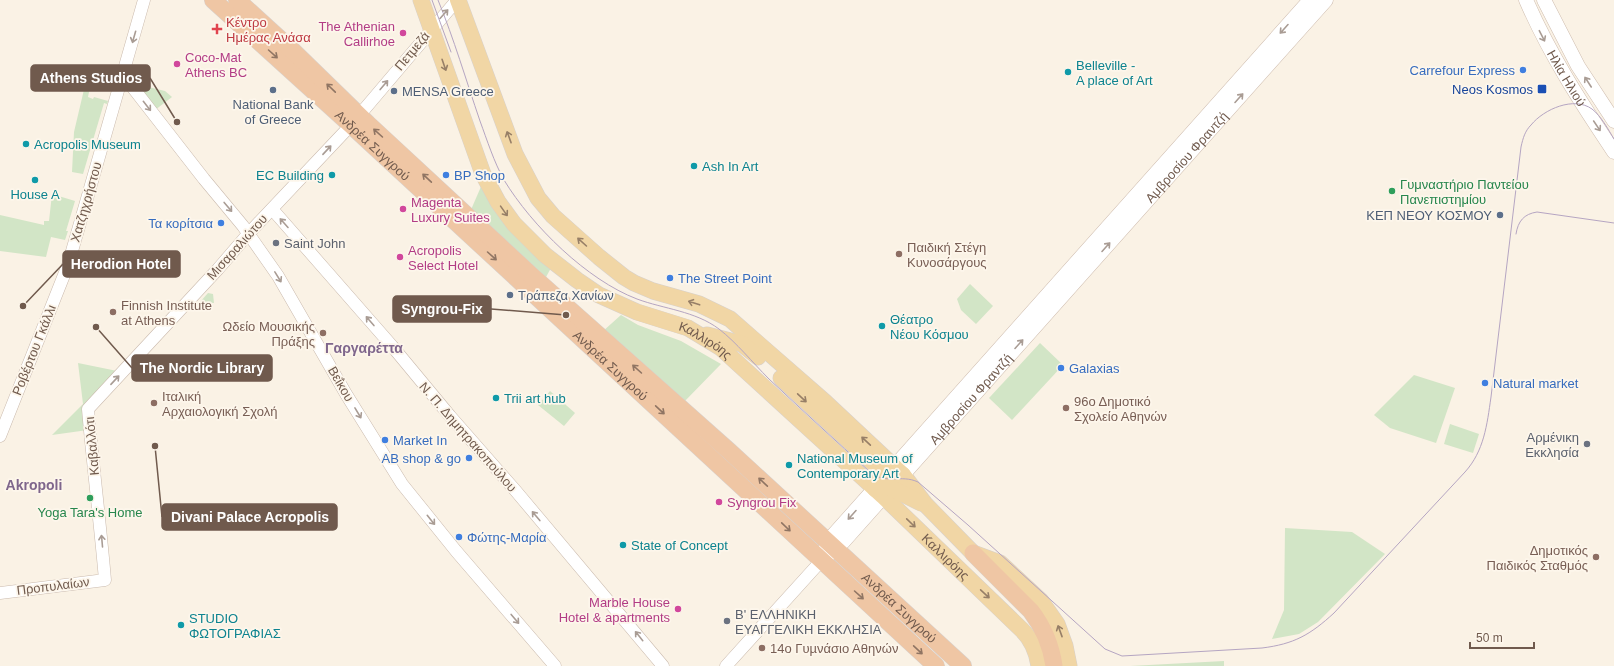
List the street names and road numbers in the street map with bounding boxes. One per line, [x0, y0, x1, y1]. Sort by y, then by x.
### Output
street label: Πετμεζά [391, 28, 433, 73]
street label: Ηλία Ηλιού [1544, 47, 1589, 109]
street label: Ανδρέα Συγγρού [332, 107, 413, 183]
street label: Αμβροσίου Φραντζή [1142, 108, 1231, 205]
street label: Χατζηχρήστου [67, 160, 105, 244]
street label: Μισαραλιώτου [204, 211, 270, 283]
street label: Ροβέρτου Γκάλλι [9, 302, 59, 397]
street label: Καλλιρόης [677, 318, 735, 362]
street label: Ανδρέα Συγγρού [570, 327, 651, 403]
street label: Αμβροσίου Φραντζή [926, 350, 1015, 447]
street label: Βεΐκου [325, 364, 357, 404]
street label: Ν. Π. Δημητρακοπούλου [416, 379, 520, 495]
street label: Καβαλλότι [82, 416, 102, 476]
street label: Καλλιρόης [919, 530, 973, 583]
street label: Ανδρέα Συγγρού [859, 569, 940, 646]
street label: Προπυλαίων [16, 574, 90, 598]

